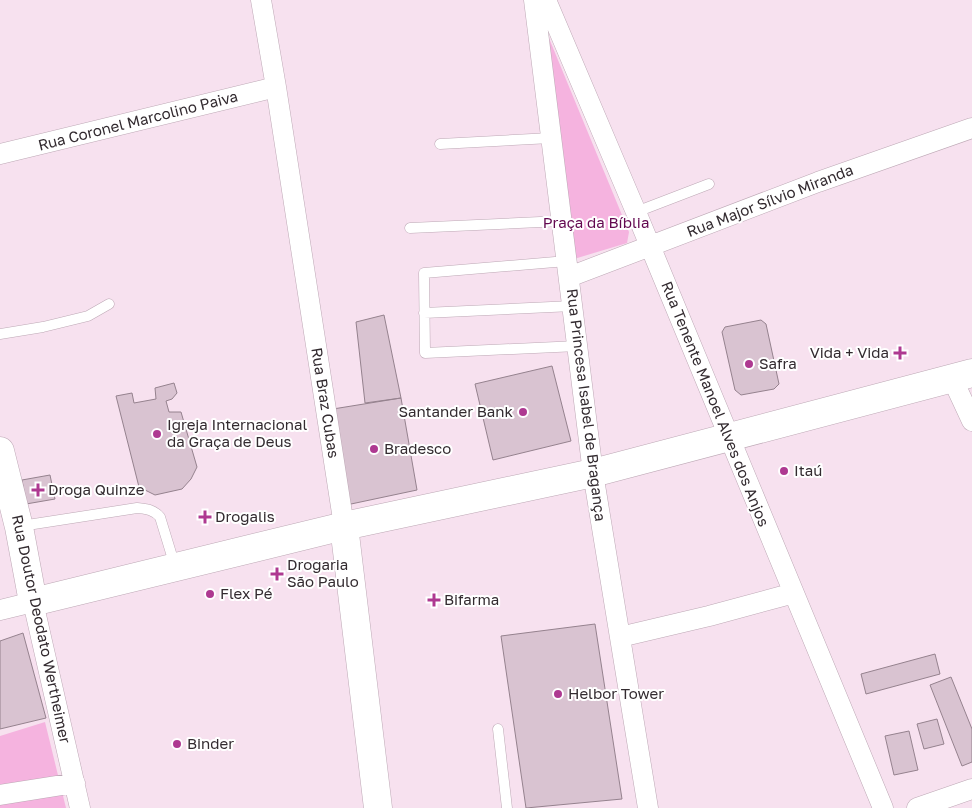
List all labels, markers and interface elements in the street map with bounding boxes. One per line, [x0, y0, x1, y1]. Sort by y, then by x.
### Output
street label: Rua Coronel Marcolino Paiva [36, 86, 239, 154]
street label: Rua Major Sílvio Miranda [684, 160, 855, 240]
park label: Praça da Bíblia [543, 213, 649, 231]
street label: Rua Tenente Manoel Alves dos Anjos [658, 278, 774, 529]
street label: Rua Princesa Isabel de Bragança [564, 288, 610, 522]
place label: Vida + Vida [810, 343, 889, 361]
street label: Rua Braz Cubas [308, 346, 344, 459]
marker: Vida + Vida [893, 346, 907, 360]
place label: Safra [759, 354, 797, 372]
marker: Safra [743, 358, 755, 370]
place label: Santander Bank [398, 402, 514, 420]
marker: Santander Bank [517, 406, 529, 418]
place label: Igreja Internacional da Graça de Deus [167, 415, 308, 450]
marker: Igreja Internacional da Graça de Deus [151, 428, 163, 440]
place label: Bradesco [384, 439, 451, 457]
marker: Bradesco [368, 443, 380, 455]
place label: Itaú [794, 461, 822, 479]
marker: Itaú [778, 465, 790, 477]
place label: Droga Quinze [48, 480, 145, 498]
marker: Droga Quinze [32, 484, 44, 496]
place label: Drogalis [215, 507, 275, 525]
marker: Drogalis [199, 511, 211, 523]
street label: Rua Doutor Deodato Wertheimer [9, 513, 75, 745]
place label: Drogaria São Paulo [287, 555, 359, 590]
marker: Drogaria São Paulo [271, 568, 283, 580]
place label: Flex Pé [220, 584, 273, 602]
marker: Flex Pé [204, 588, 216, 600]
place label: Bifarma [444, 590, 499, 608]
marker: Bifarma [428, 594, 440, 606]
place label: Helbor Tower [568, 684, 664, 702]
marker: Helbor Tower [552, 688, 564, 700]
place label: Binder [187, 734, 234, 752]
marker: Binder [171, 738, 183, 750]

